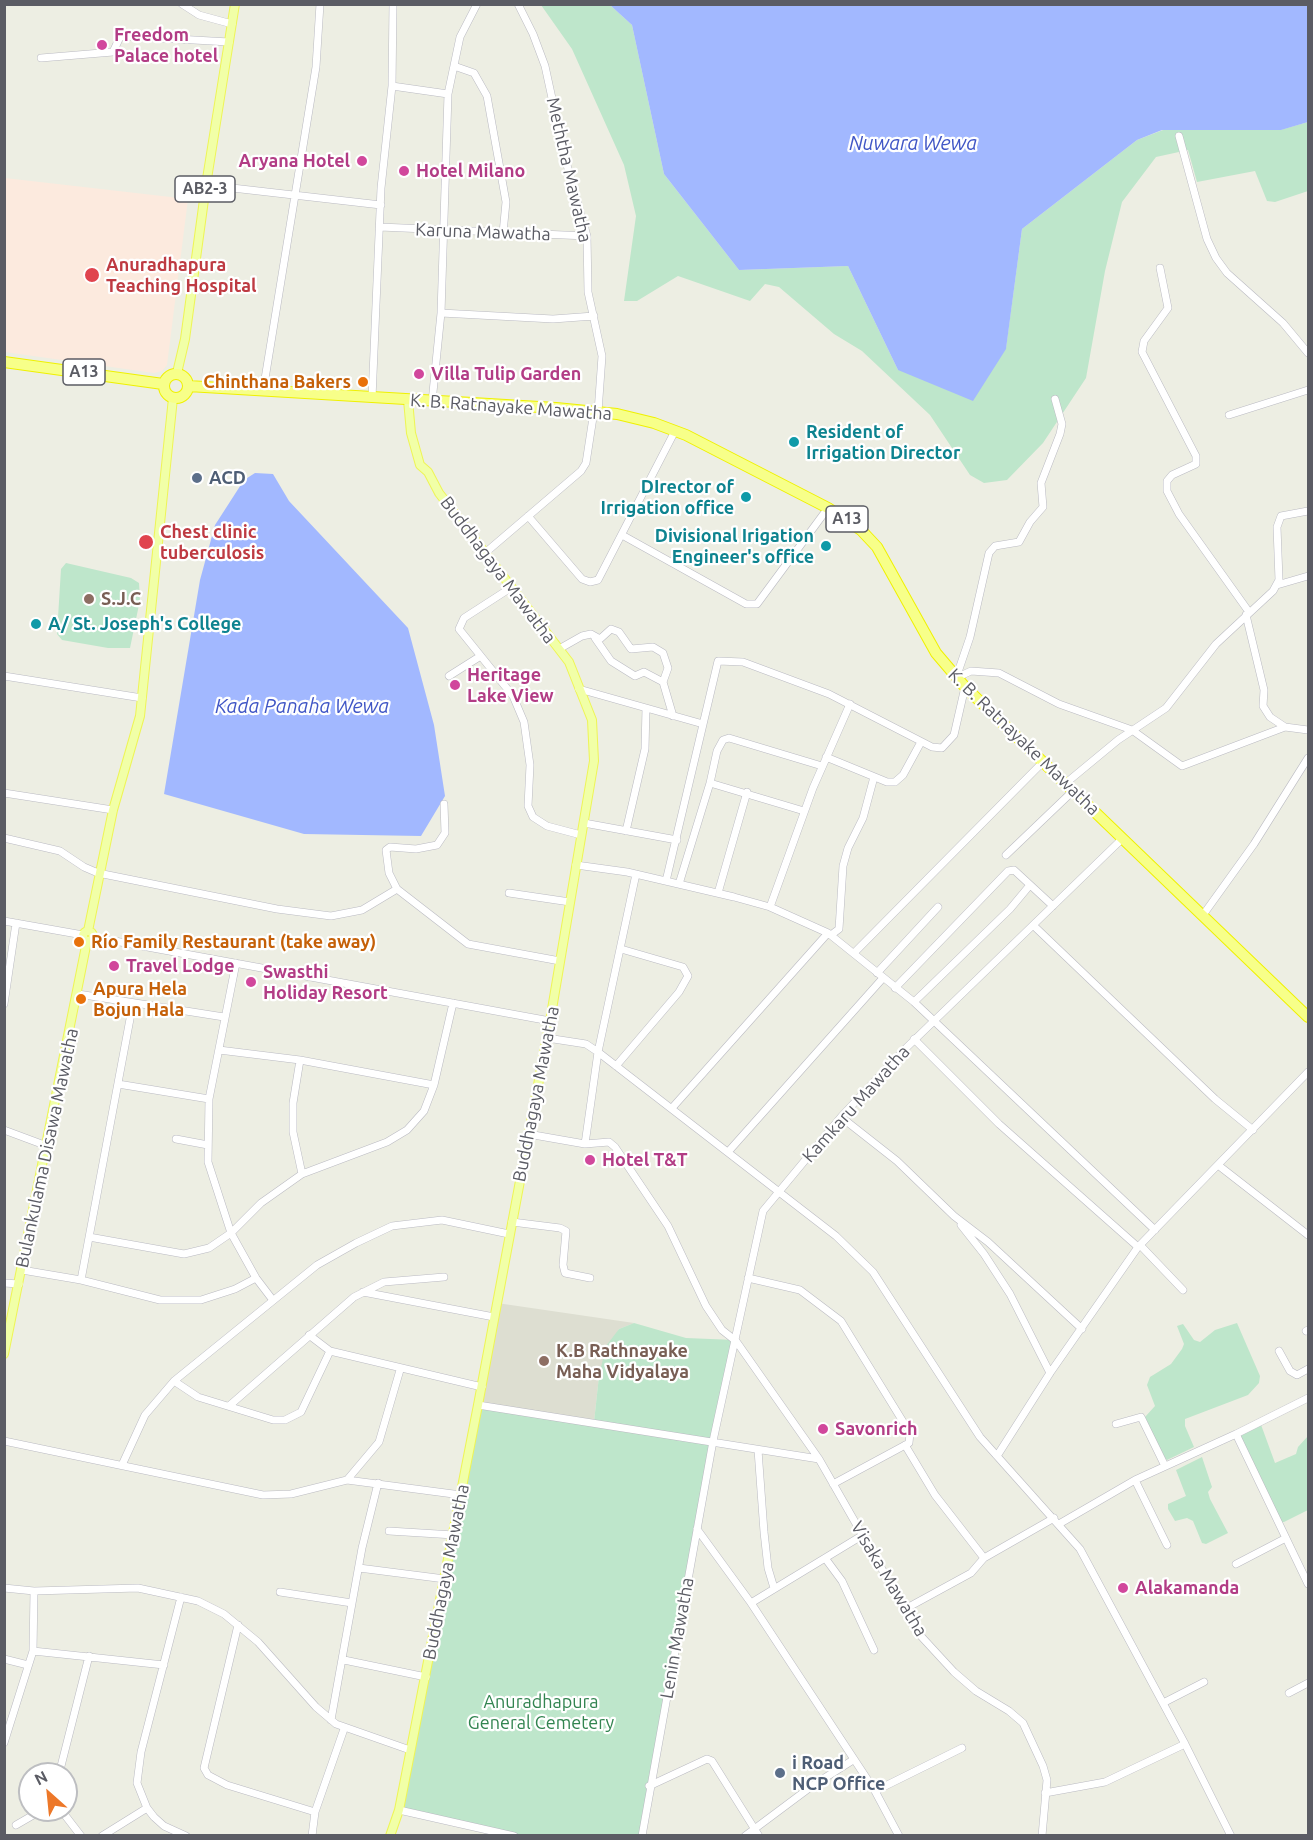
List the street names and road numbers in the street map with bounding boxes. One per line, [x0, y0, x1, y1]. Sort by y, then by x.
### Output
street label: Meththa Mawatha [542, 95, 596, 245]
road number: AB2-3 [175, 176, 235, 202]
street label: Karuna Mawatha [415, 219, 551, 245]
road number: A13 [63, 359, 105, 385]
street label: K. B. Ratnayake Mawatha [409, 389, 613, 425]
street label: Buddhagaya Mawatha [436, 492, 560, 648]
road number: A13 [826, 506, 868, 532]
street label: K. B. Ratnayake Mawatha [944, 664, 1104, 820]
street label: Buddhagaya Mawatha [508, 1004, 564, 1184]
street label: Bulankulama Disawa Mawatha [11, 1026, 83, 1270]
street label: Kamkaru Mawatha [798, 1041, 914, 1167]
street label: Buddhagaya Mawatha [418, 1482, 474, 1662]
street label: Visaka Mawatha [846, 1517, 932, 1641]
street label: Lenin Mawatha [656, 1576, 698, 1700]

